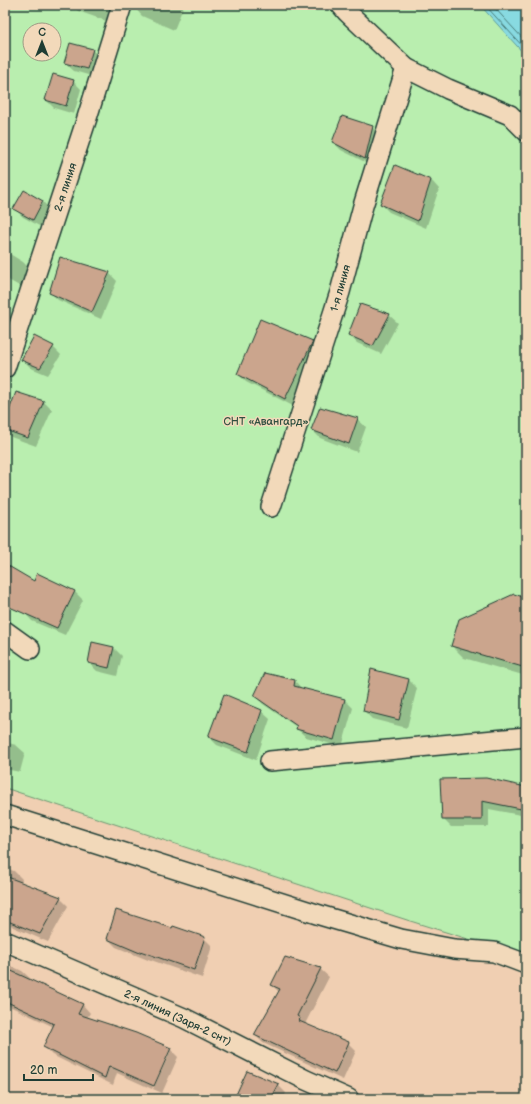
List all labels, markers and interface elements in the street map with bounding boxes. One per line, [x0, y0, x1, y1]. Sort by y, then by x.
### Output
north arrow [22, 22, 62, 62]
text: С [38, 26, 46, 39]
street label: 2-я линия [51, 161, 79, 213]
street label: 1-я линия [328, 263, 353, 313]
park label: СНТ «Авангард» [223, 415, 309, 428]
street label: 2-я линия (Заря-2 снт) [122, 987, 234, 1048]
scale bar [24, 1056, 93, 1082]
text: 20 m [30, 1063, 57, 1078]

